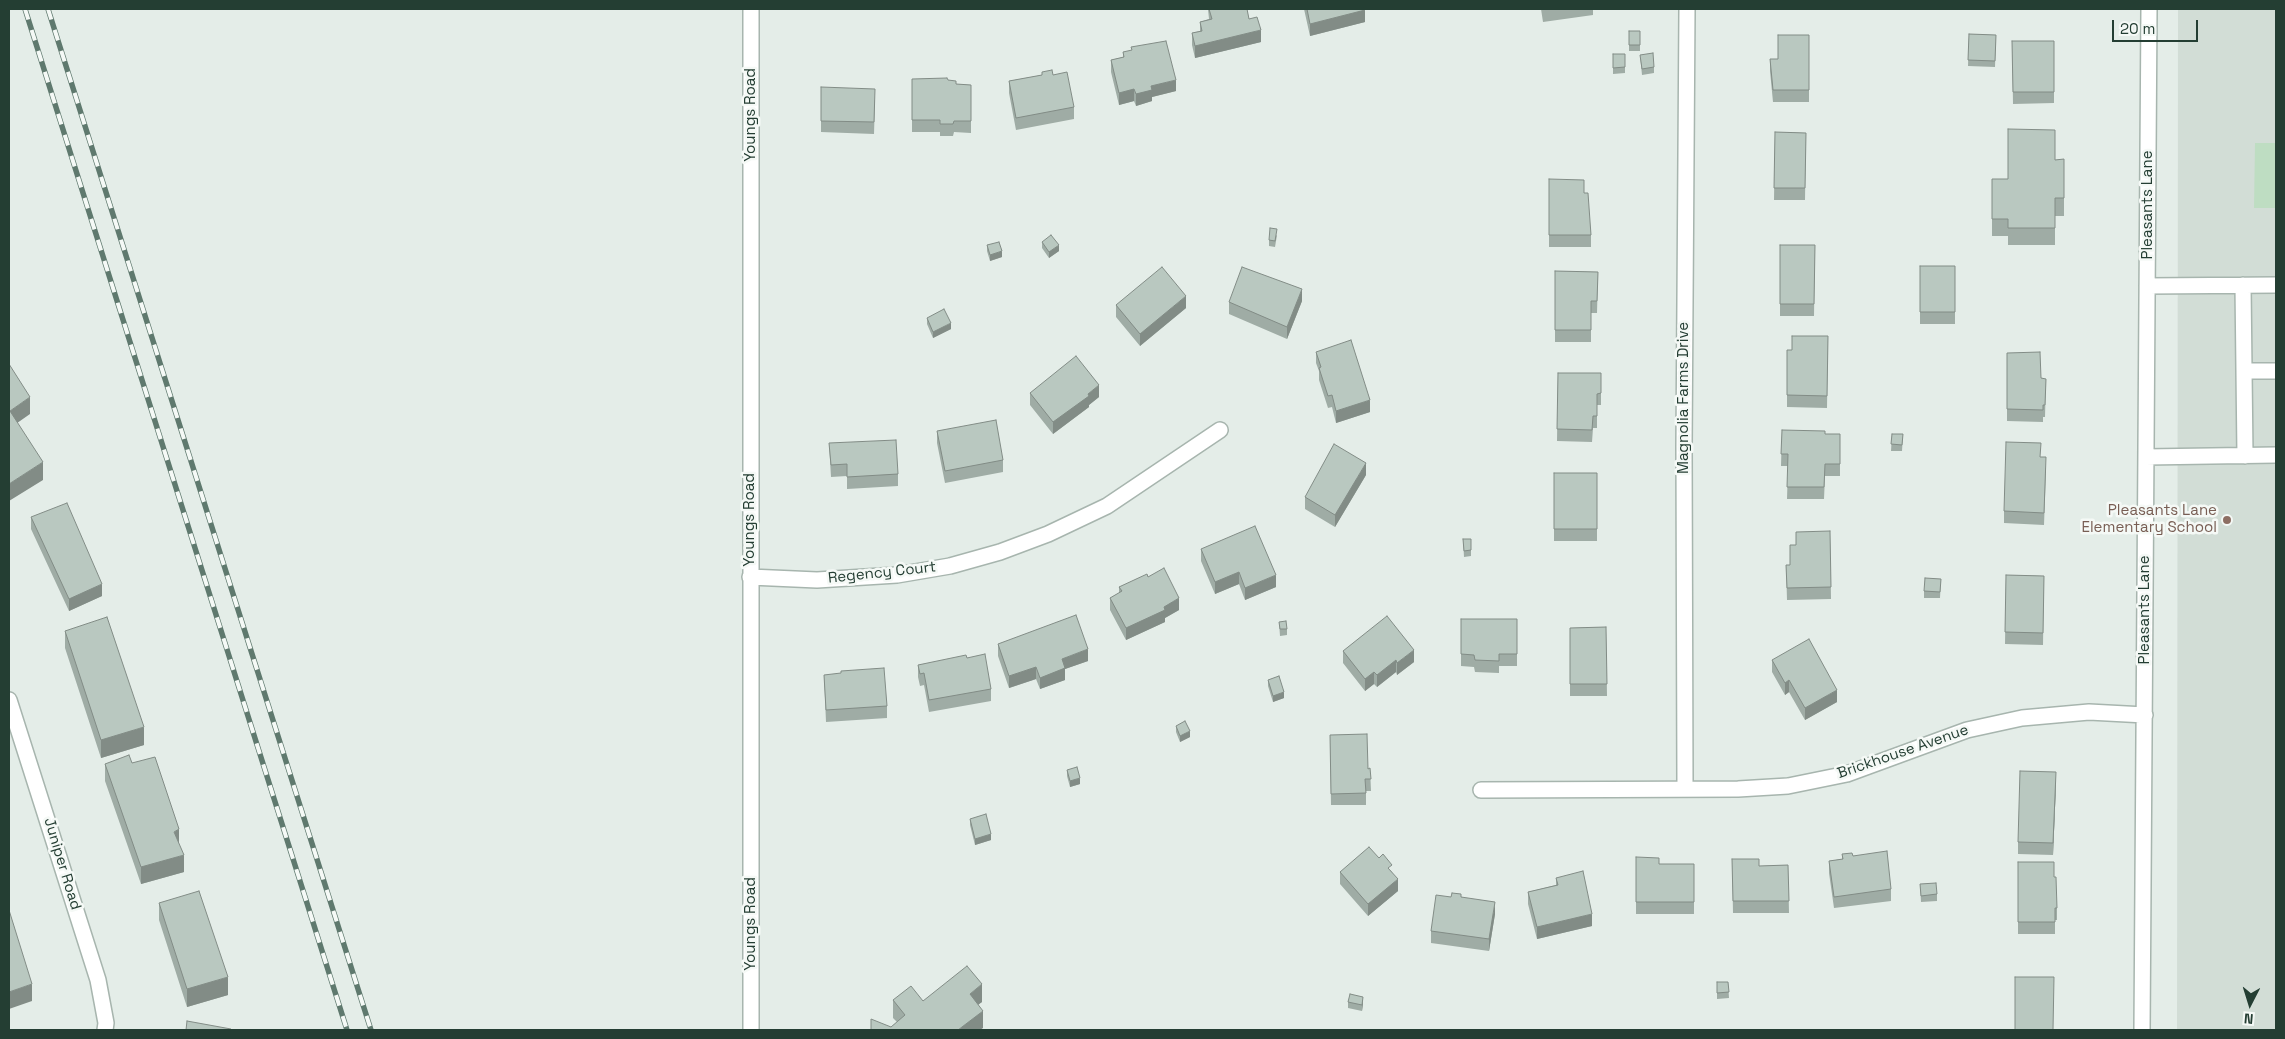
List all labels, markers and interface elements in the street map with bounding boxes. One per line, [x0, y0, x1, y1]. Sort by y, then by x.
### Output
scale bar [2115, 10, 2201, 42]
text: 20 m [2120, 19, 2155, 38]
street label: Youngs Road [742, 68, 760, 162]
street label: Pleasants Lane [2139, 150, 2157, 260]
street label: Magnolia Farms Drive [1675, 322, 1693, 474]
street label: Youngs Road [741, 473, 759, 567]
place label: Pleasants Lane Elementary School [2081, 502, 2217, 537]
marker: Pleasants Lane Elementary School [2221, 514, 2233, 526]
street label: Pleasants Lane [2136, 555, 2154, 665]
street label: Regency Court [827, 558, 937, 588]
street label: Brickhouse Avenue [1835, 721, 1971, 783]
street label: Juniper Road [39, 816, 85, 912]
street label: Youngs Road [742, 877, 760, 971]
north arrow [2225, 979, 2275, 1029]
text: N [2243, 1010, 2254, 1028]

